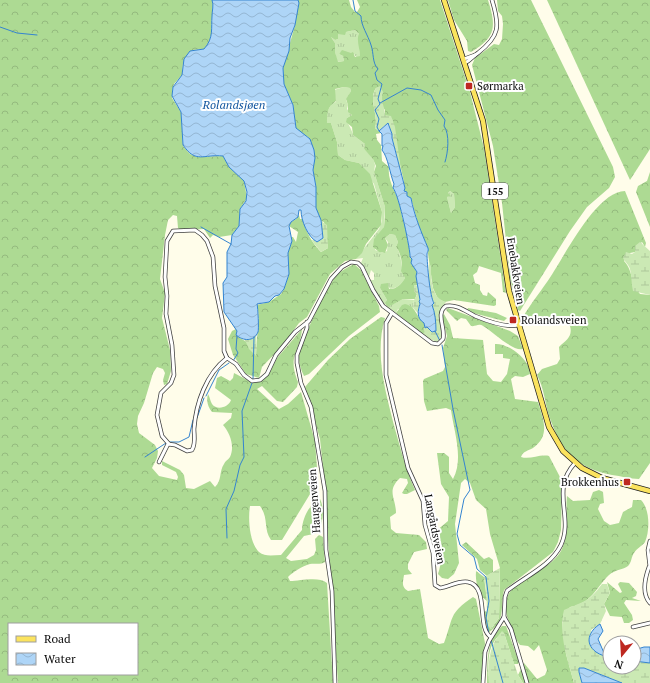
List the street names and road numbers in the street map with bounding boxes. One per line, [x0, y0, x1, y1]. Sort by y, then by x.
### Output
road number: 155 [482, 183, 508, 199]
street label: Enebakkveien [504, 236, 528, 306]
street label: Haugenveien [305, 468, 323, 533]
street label: Langårdsveien [421, 493, 449, 566]

